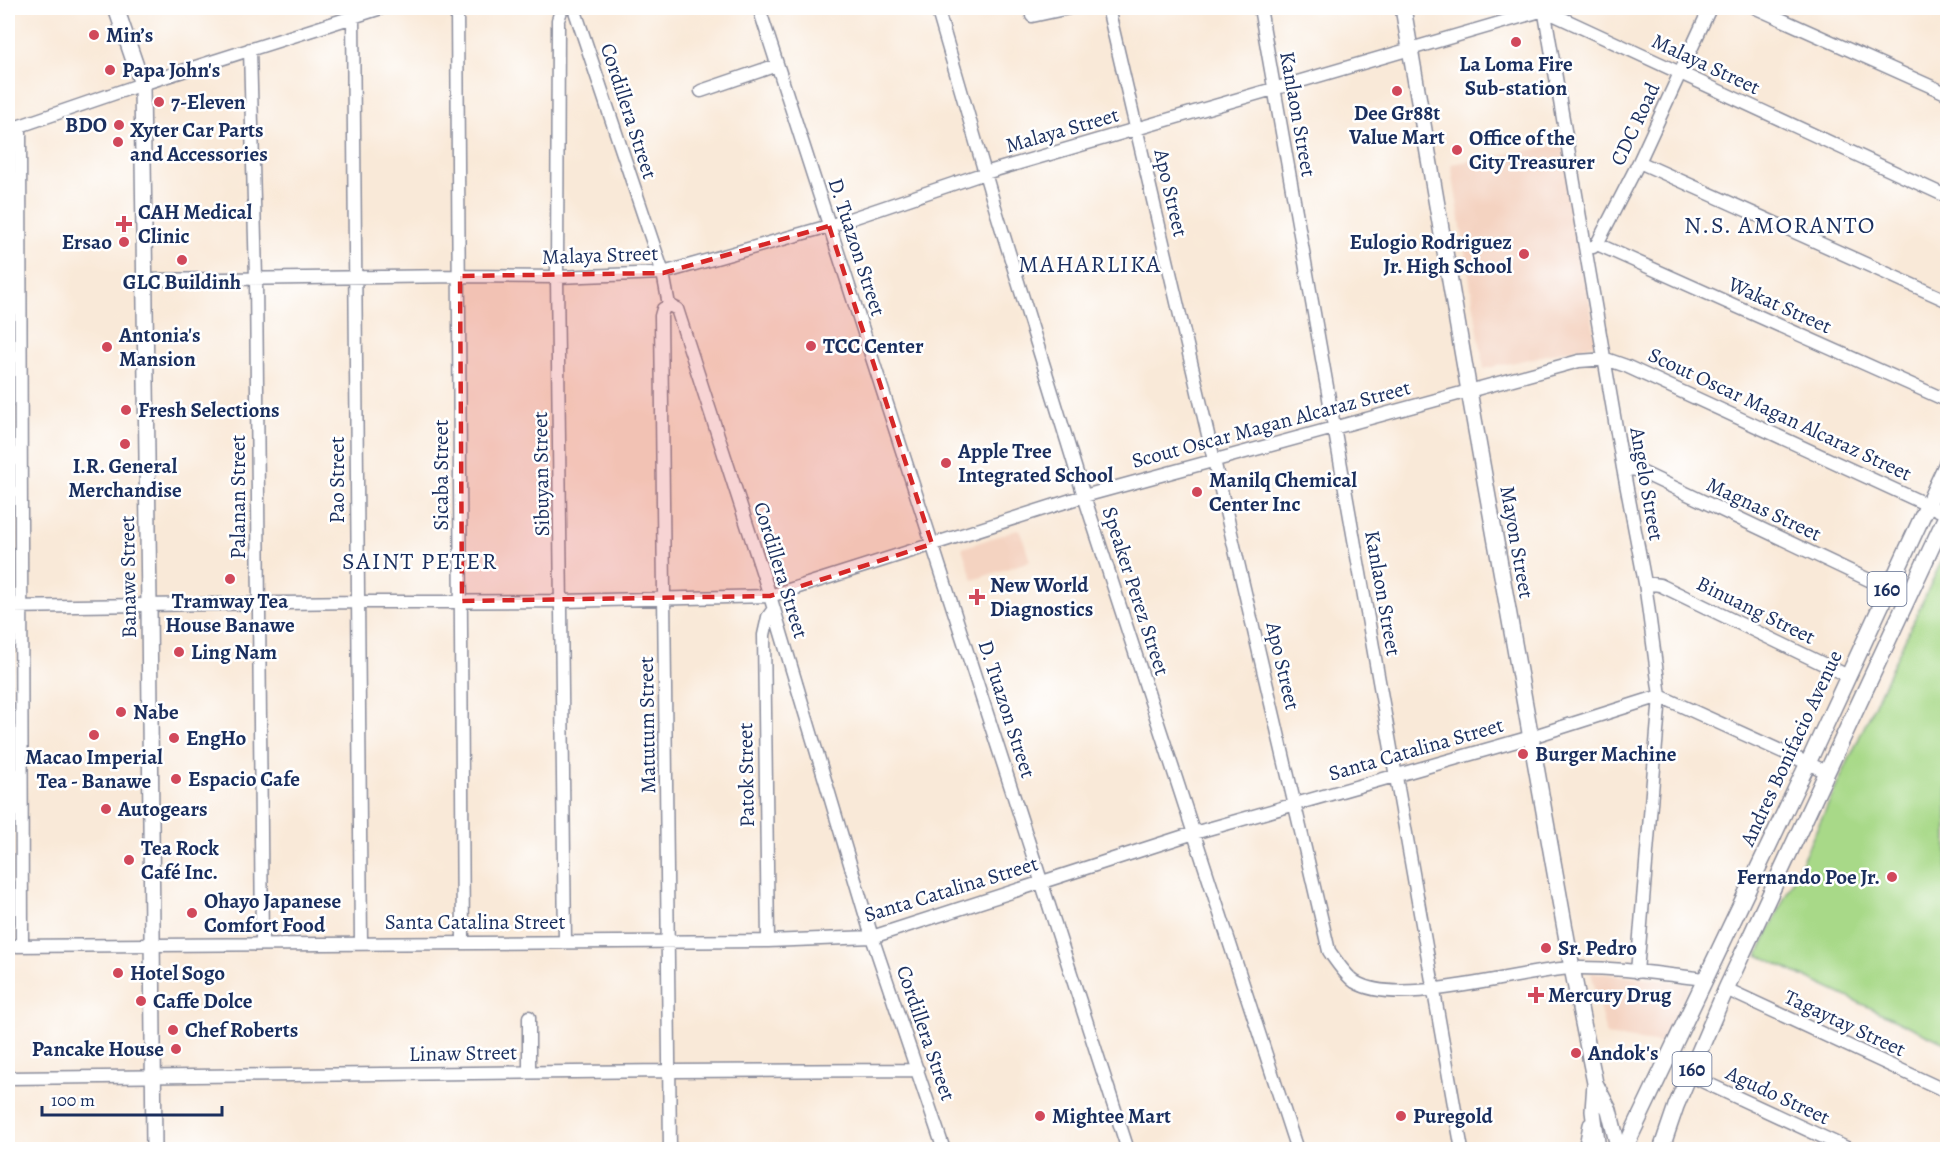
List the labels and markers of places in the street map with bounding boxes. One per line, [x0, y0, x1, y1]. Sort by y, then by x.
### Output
place label: Min’s [106, 21, 153, 49]
marker: Min’s [87, 28, 101, 42]
marker: La Loma Fire Sub-station [1509, 35, 1523, 49]
place label: La Loma Fire Sub-station [1459, 50, 1573, 102]
place label: Papa John's [122, 56, 220, 84]
marker: Papa John's [103, 63, 117, 77]
marker: Dee Gr88t Value Mart [1390, 84, 1404, 98]
place label: 7-Eleven [171, 88, 246, 116]
marker: 7-Eleven [152, 95, 166, 109]
place label: Dee Gr88t Value Mart [1348, 99, 1445, 151]
place label: BDO [65, 111, 107, 139]
place label: Xyter Car Parts and Accessories [130, 116, 268, 168]
marker: BDO [112, 118, 126, 132]
place label: Office of the City Treasurer [1469, 124, 1595, 176]
marker: Xyter Car Parts and Accessories [111, 135, 125, 149]
marker: Office of the City Treasurer [1450, 143, 1464, 157]
place label: CAH Medical Clinic [138, 198, 253, 250]
marker: CAH Medical Clinic [115, 215, 133, 233]
place label: Ersao [62, 228, 112, 256]
place label: Eulogio Rodriguez Jr. High School [1349, 228, 1512, 280]
marker: Ersao [117, 235, 131, 249]
marker: Eulogio Rodriguez Jr. High School [1517, 247, 1531, 261]
marker: GLC Buildinh [175, 253, 189, 267]
place label: GLC Buildinh [123, 268, 241, 296]
place label: Antonia's Mansion [118, 321, 200, 373]
place label: TCC Center [823, 332, 924, 360]
marker: TCC Center [804, 339, 818, 353]
marker: Antonia's Mansion [100, 340, 114, 354]
place label: Fresh Selections [138, 396, 280, 424]
marker: Fresh Selections [119, 403, 133, 417]
marker: I.R. General Merchandise [118, 437, 132, 451]
place label: Apple Tree Integrated School [957, 437, 1114, 489]
place label: I.R. General Merchandise [68, 452, 182, 504]
marker: Apple Tree Integrated School [939, 456, 953, 470]
place label: Manilq Chemical Center Inc [1209, 466, 1357, 518]
marker: Manilq Chemical Center Inc [1190, 485, 1204, 499]
place label: New World Diagnostics [990, 571, 1093, 623]
marker: Tramway Tea House Banawe [223, 572, 237, 586]
place label: Tramway Tea House Banawe [165, 587, 295, 639]
marker: New World Diagnostics [968, 588, 986, 606]
place label: Ling Nam [191, 638, 278, 666]
marker: Ling Nam [172, 645, 186, 659]
place label: Nabe [133, 698, 179, 726]
marker: Nabe [114, 705, 128, 719]
place label: EngHo [186, 724, 247, 752]
marker: Macao Imperial Tea - Banawe [87, 728, 101, 742]
marker: EngHo [167, 731, 181, 745]
place label: Burger Machine [1535, 740, 1677, 768]
place label: Macao Imperial Tea - Banawe [25, 743, 163, 795]
marker: Burger Machine [1516, 747, 1530, 761]
place label: Espacio Cafe [188, 765, 300, 793]
marker: Espacio Cafe [169, 772, 183, 786]
place label: Autogears [117, 795, 208, 823]
marker: Autogears [99, 802, 113, 816]
place label: Tea Rock Café Inc. [141, 834, 219, 886]
marker: Tea Rock Café Inc. [122, 853, 136, 867]
place label: Fernando Poe Jr. [1737, 863, 1880, 891]
marker: Fernando Poe Jr. [1885, 870, 1899, 884]
place label: Ohayo Japanese Comfort Food [204, 887, 342, 939]
marker: Ohayo Japanese Comfort Food [185, 906, 199, 920]
place label: Sr. Pedro [1558, 934, 1637, 962]
marker: Sr. Pedro [1539, 941, 1553, 955]
place label: Hotel Sogo [130, 959, 225, 987]
marker: Hotel Sogo [111, 966, 125, 980]
place label: Mercury Drug [1548, 981, 1672, 1009]
place label: Caffe Dolce [153, 987, 253, 1015]
marker: Mercury Drug [1529, 988, 1543, 1002]
marker: Caffe Dolce [134, 994, 148, 1008]
place label: Chef Roberts [185, 1016, 298, 1044]
marker: Chef Roberts [166, 1023, 180, 1037]
place label: Pancake House [32, 1035, 164, 1063]
place label: Andok's [1587, 1039, 1659, 1067]
marker: Pancake House [169, 1042, 183, 1056]
marker: Andok's [1569, 1046, 1583, 1060]
place label: Mightee Mart [1052, 1102, 1171, 1130]
place label: Puregold [1413, 1102, 1493, 1130]
marker: Mightee Mart [1033, 1109, 1047, 1123]
marker: Puregold [1394, 1109, 1408, 1123]

